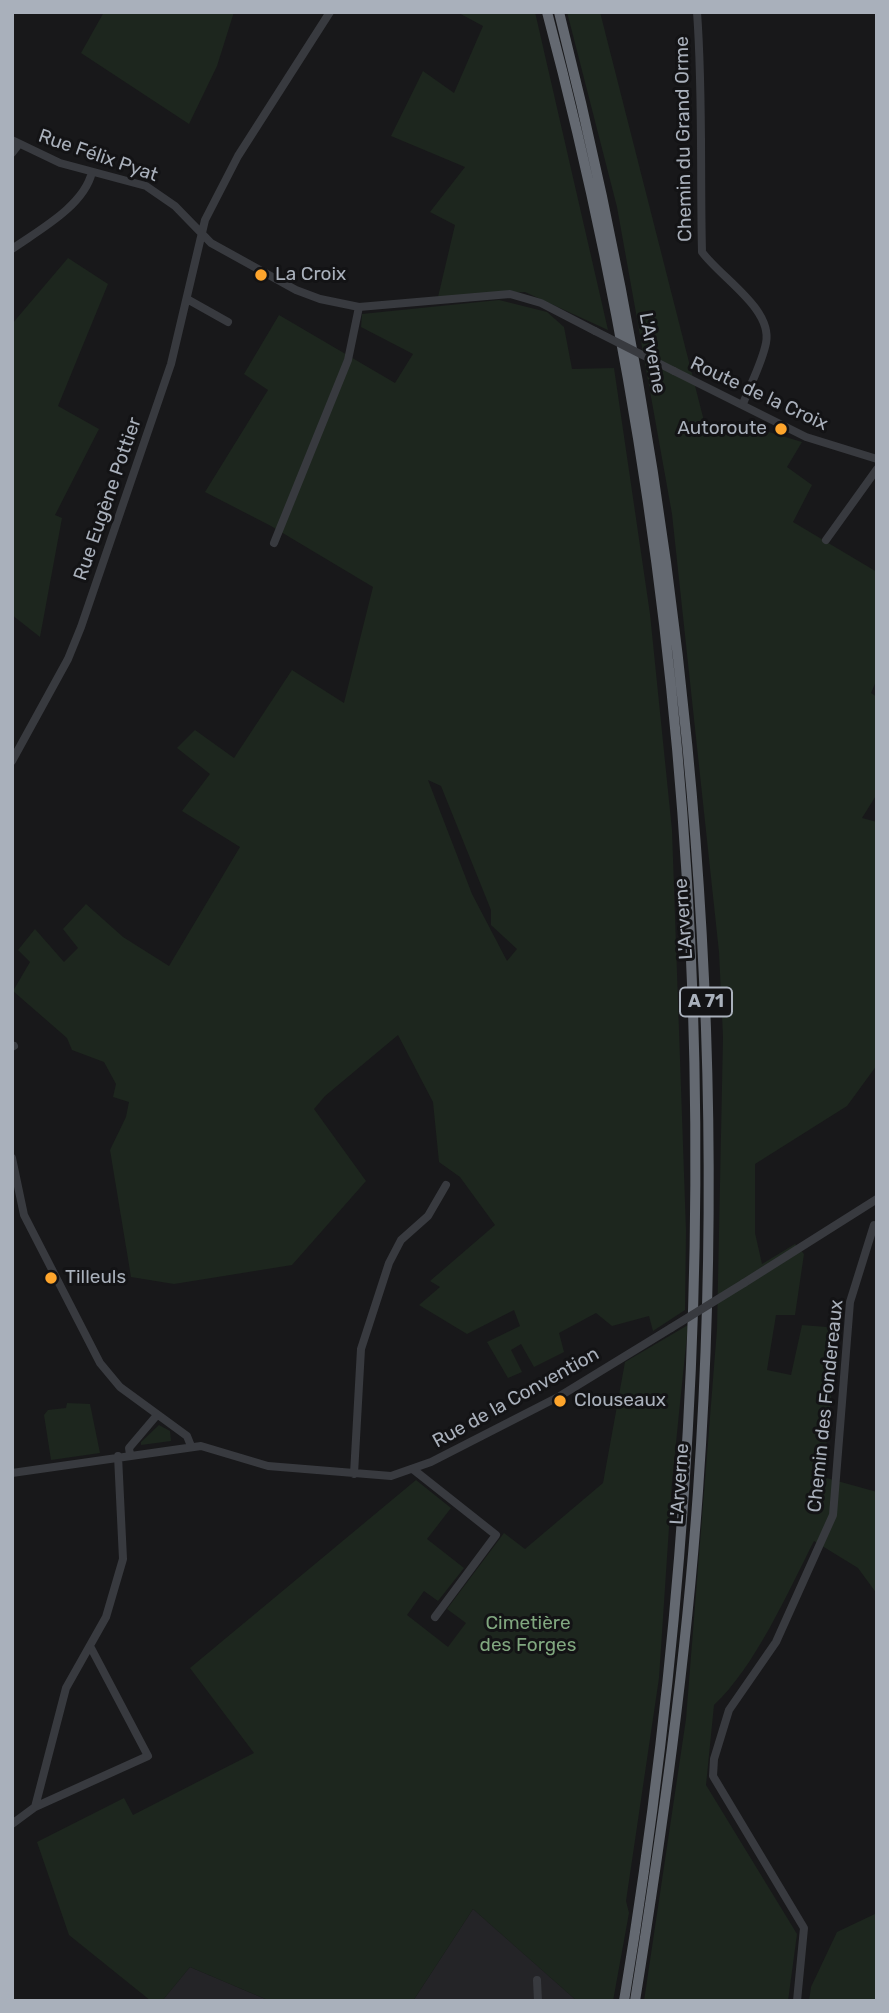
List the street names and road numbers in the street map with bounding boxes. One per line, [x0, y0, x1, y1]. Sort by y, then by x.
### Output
street label: Chemin du Grand Orme [671, 36, 697, 242]
street label: Rue Félix Pyat [35, 125, 161, 187]
street label: L'Arverne [634, 311, 670, 395]
street label: Route de la Croix [687, 352, 831, 436]
street label: Rue Eugène Pottier [69, 414, 147, 584]
street label: L'Arverne [670, 877, 698, 961]
road number: A 71 [680, 987, 732, 1016]
street label: Chemin des Fondereaux [803, 1298, 849, 1514]
street label: Rue de la Convention [429, 1343, 603, 1453]
street label: L'Arverne [666, 1442, 694, 1526]

